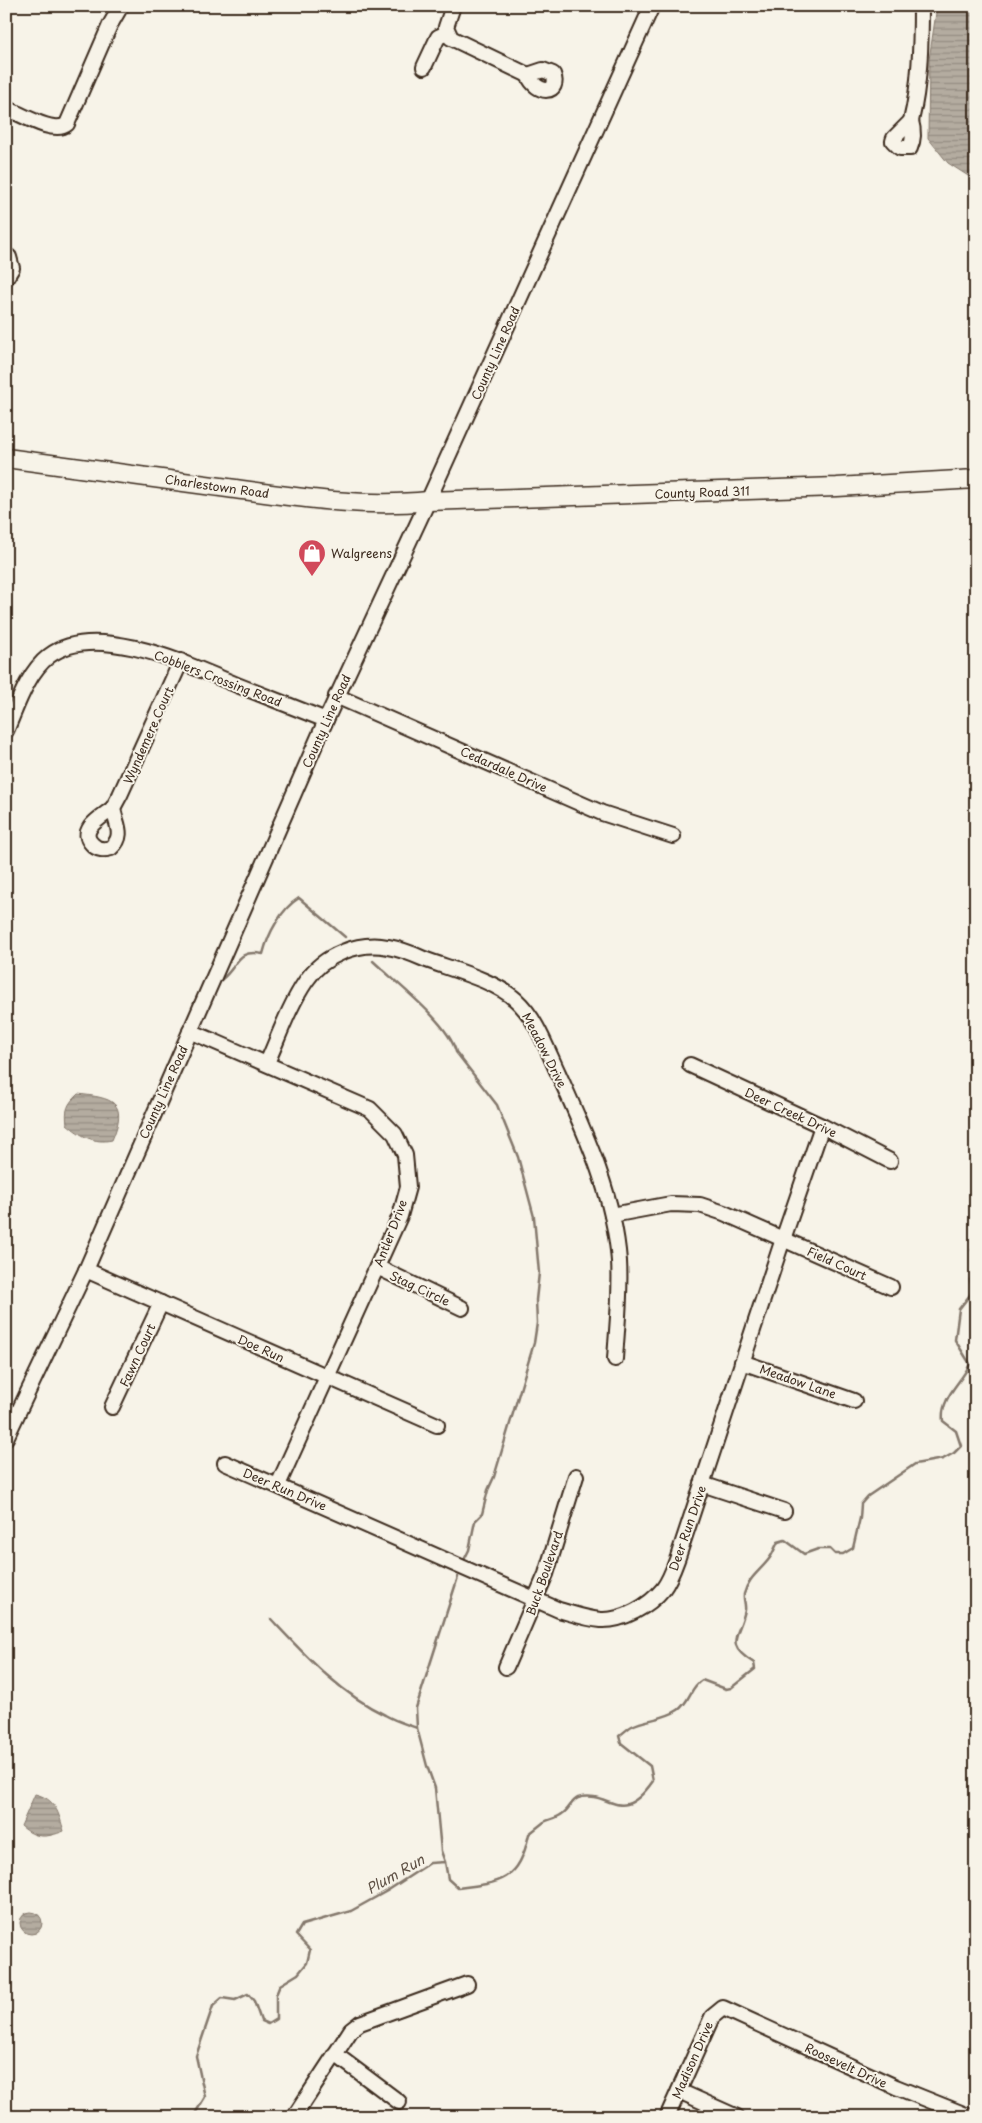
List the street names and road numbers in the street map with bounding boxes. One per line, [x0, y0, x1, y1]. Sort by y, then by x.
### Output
street label: County Line Road [466, 303, 524, 403]
street label: Charlestown Road [164, 470, 270, 502]
street label: County Road 311 [654, 481, 750, 503]
street label: Cobblers Crossing Road [152, 645, 284, 711]
street label: County Line Road [297, 671, 355, 771]
street label: Wyndemere Court [118, 683, 178, 787]
street label: Cedardale Drive [458, 742, 550, 796]
street label: Meadow Drive [518, 1009, 572, 1091]
street label: County Line Road [134, 1042, 192, 1142]
street label: Deer Creek Drive [742, 1083, 840, 1141]
street label: Antler Drive [369, 1197, 411, 1269]
street label: Field Court [804, 1242, 870, 1284]
street label: Stag Circle [387, 1266, 453, 1310]
street label: Fawn Court [115, 1320, 160, 1390]
street label: Doe Run [235, 1330, 287, 1366]
street label: Meadow Lane [757, 1360, 839, 1402]
street label: Deer Run Drive [240, 1463, 330, 1515]
street label: Deer Run Drive [664, 1483, 710, 1573]
street label: Buck Boulevard [521, 1528, 567, 1618]
street label: Madison Drive [667, 2018, 717, 2102]
street label: Roosevelt Drive [802, 2038, 890, 2092]

